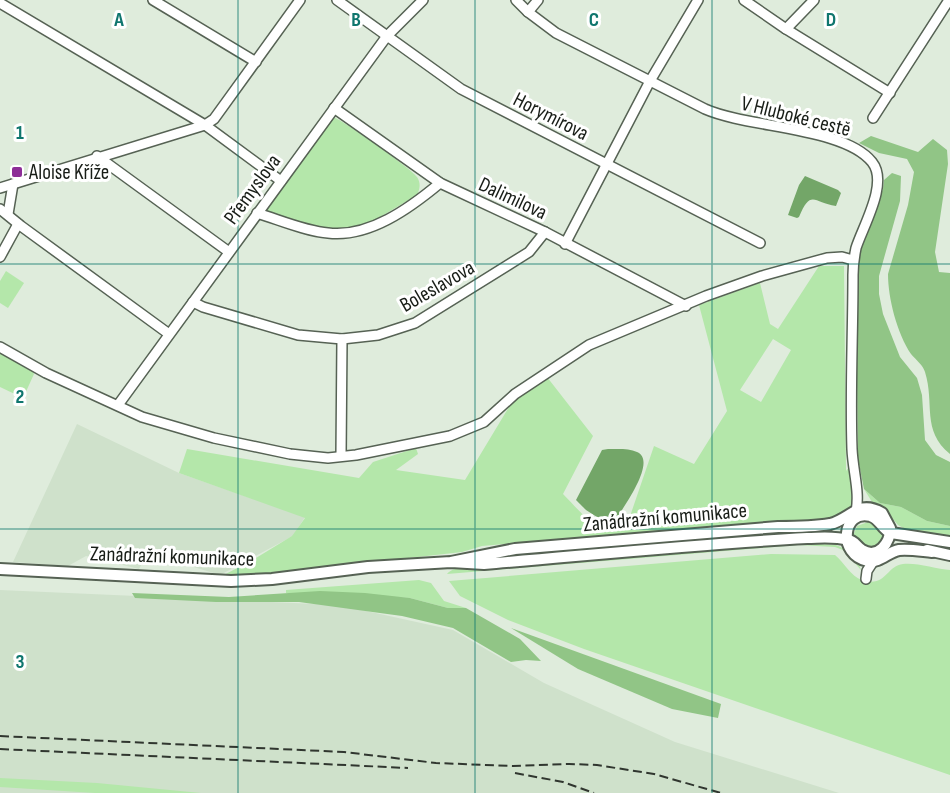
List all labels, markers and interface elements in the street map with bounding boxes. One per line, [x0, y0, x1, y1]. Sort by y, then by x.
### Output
text: A [113, 8, 124, 32]
text: B [351, 8, 361, 32]
text: C [589, 8, 599, 32]
text: D [826, 8, 836, 32]
street label: Horymírova [509, 87, 593, 146]
street label: V Hluboké cestě [739, 91, 853, 142]
text: 1 [16, 121, 24, 145]
street label: Přemyslova [219, 149, 286, 229]
place label: Aloise Kříže [28, 160, 109, 185]
marker: Aloise Kříže [10, 165, 24, 179]
street label: Dalimilova [475, 172, 551, 225]
street label: Boleslavova [395, 255, 479, 318]
text: 2 [16, 385, 24, 409]
street label: Zanádražní komunikace [582, 498, 748, 537]
street label: Zanádražní komunikace [89, 541, 255, 572]
text: 3 [16, 650, 25, 674]

